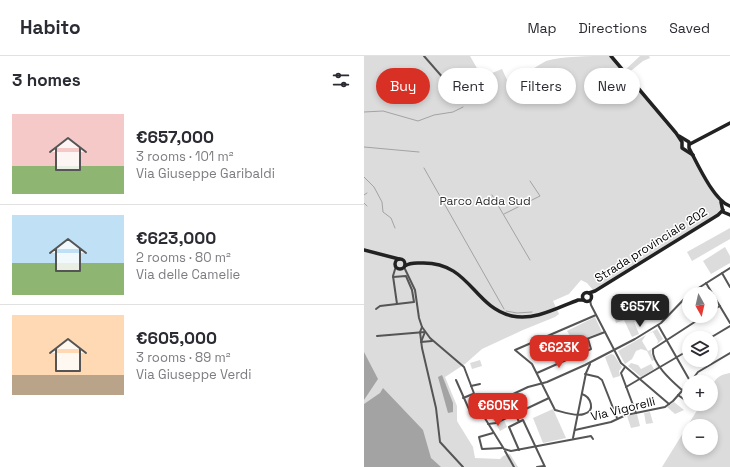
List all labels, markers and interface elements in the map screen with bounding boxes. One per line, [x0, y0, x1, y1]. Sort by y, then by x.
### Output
text: Habito [20, 15, 81, 40]
text: Map [527, 19, 557, 37]
text: Directions [579, 19, 647, 37]
text: Saved [669, 19, 710, 37]
chip: Buy [376, 68, 430, 104]
chip: Rent [438, 68, 498, 104]
chip: Filters [506, 68, 576, 104]
chip: New [584, 68, 640, 104]
text: 3 homes [12, 69, 81, 91]
icon: filters [330, 69, 352, 91]
text: €657,000 [136, 126, 214, 148]
icon: home [44, 130, 92, 178]
text: 3 rooms · 101 m² [136, 148, 234, 165]
text: Via Giuseppe Garibaldi [136, 165, 275, 182]
park label: Parco Adda Sud [439, 193, 531, 209]
street label: Strada provinciale 202 [592, 204, 710, 286]
text: €623,000 [136, 227, 216, 249]
icon: home [44, 231, 92, 279]
text: 2 rooms · 80 m² [136, 249, 231, 266]
text: Via delle Camelie [136, 266, 240, 283]
north arrow [682, 287, 718, 323]
map controls [682, 287, 718, 455]
pin: €657K [612, 294, 668, 328]
text: €657K [620, 298, 660, 315]
text: €605,000 [136, 327, 217, 349]
icon: home [44, 331, 92, 379]
button: layers [682, 331, 718, 367]
pin: €623K [531, 335, 587, 369]
text: €623K [539, 339, 579, 356]
text: 3 rooms · 89 m² [136, 349, 230, 366]
text: Via Giuseppe Verdi [136, 366, 251, 383]
button: + [682, 375, 718, 411]
pin: €605K [470, 393, 526, 427]
street label: Via Vigorelli [589, 393, 657, 425]
text: €605K [477, 397, 519, 414]
button: − [682, 419, 718, 455]

